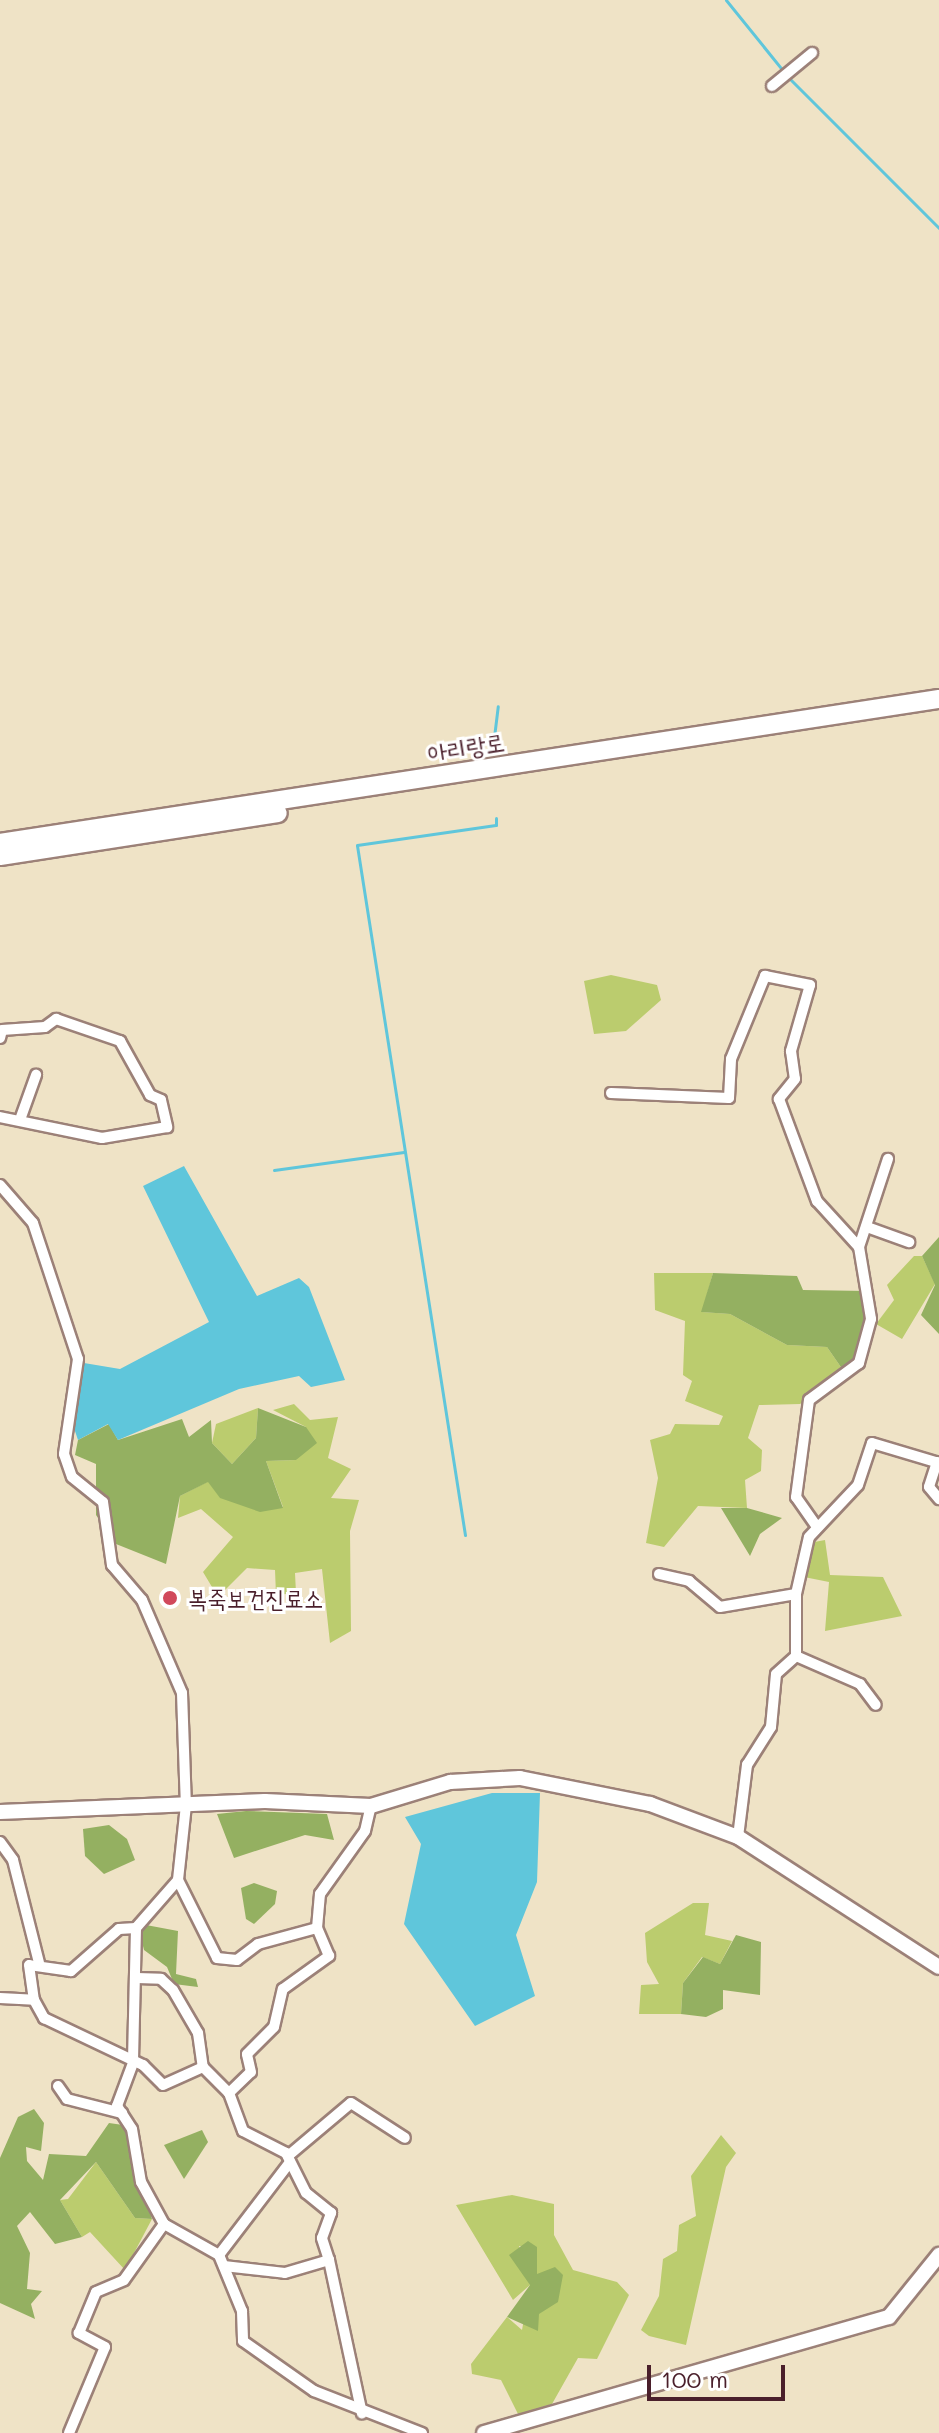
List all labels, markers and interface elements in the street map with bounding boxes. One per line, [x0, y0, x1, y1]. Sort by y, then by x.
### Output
street label: 아리랑로 [426, 727, 506, 767]
place label: 복죽보건진료소 [188, 1584, 323, 1612]
marker: 복죽보건진료소 [159, 1587, 181, 1609]
scale bar [651, 2349, 789, 2399]
text: 100 m [661, 2363, 728, 2394]

